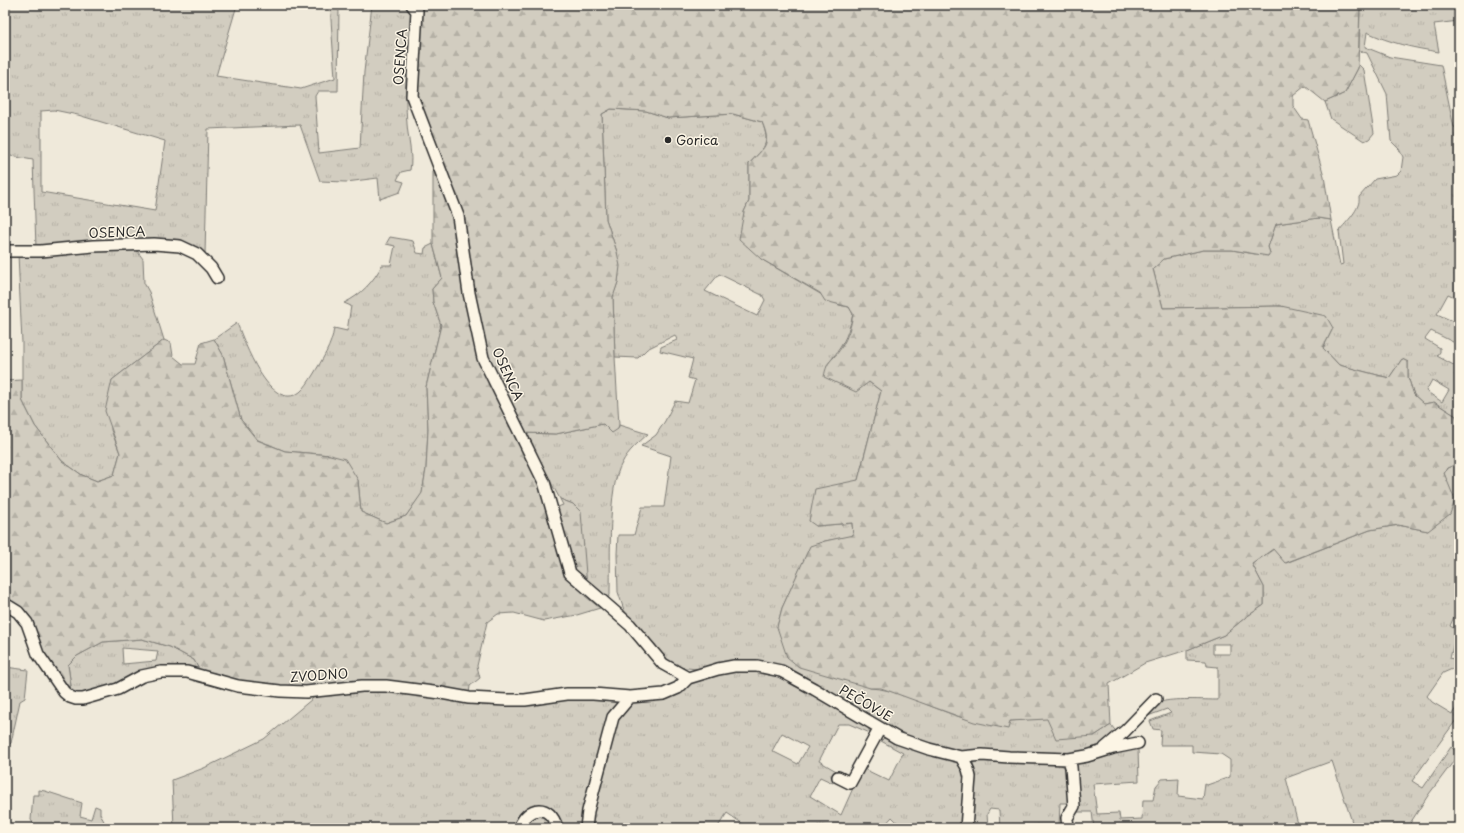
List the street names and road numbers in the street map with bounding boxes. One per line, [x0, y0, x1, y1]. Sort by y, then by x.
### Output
street label: OSENCA [388, 28, 411, 86]
street label: OSENCA [88, 221, 146, 242]
street label: OSENCA [488, 344, 529, 404]
street label: ZVODNO [289, 663, 349, 686]
street label: PEČOVJE [836, 680, 896, 725]

